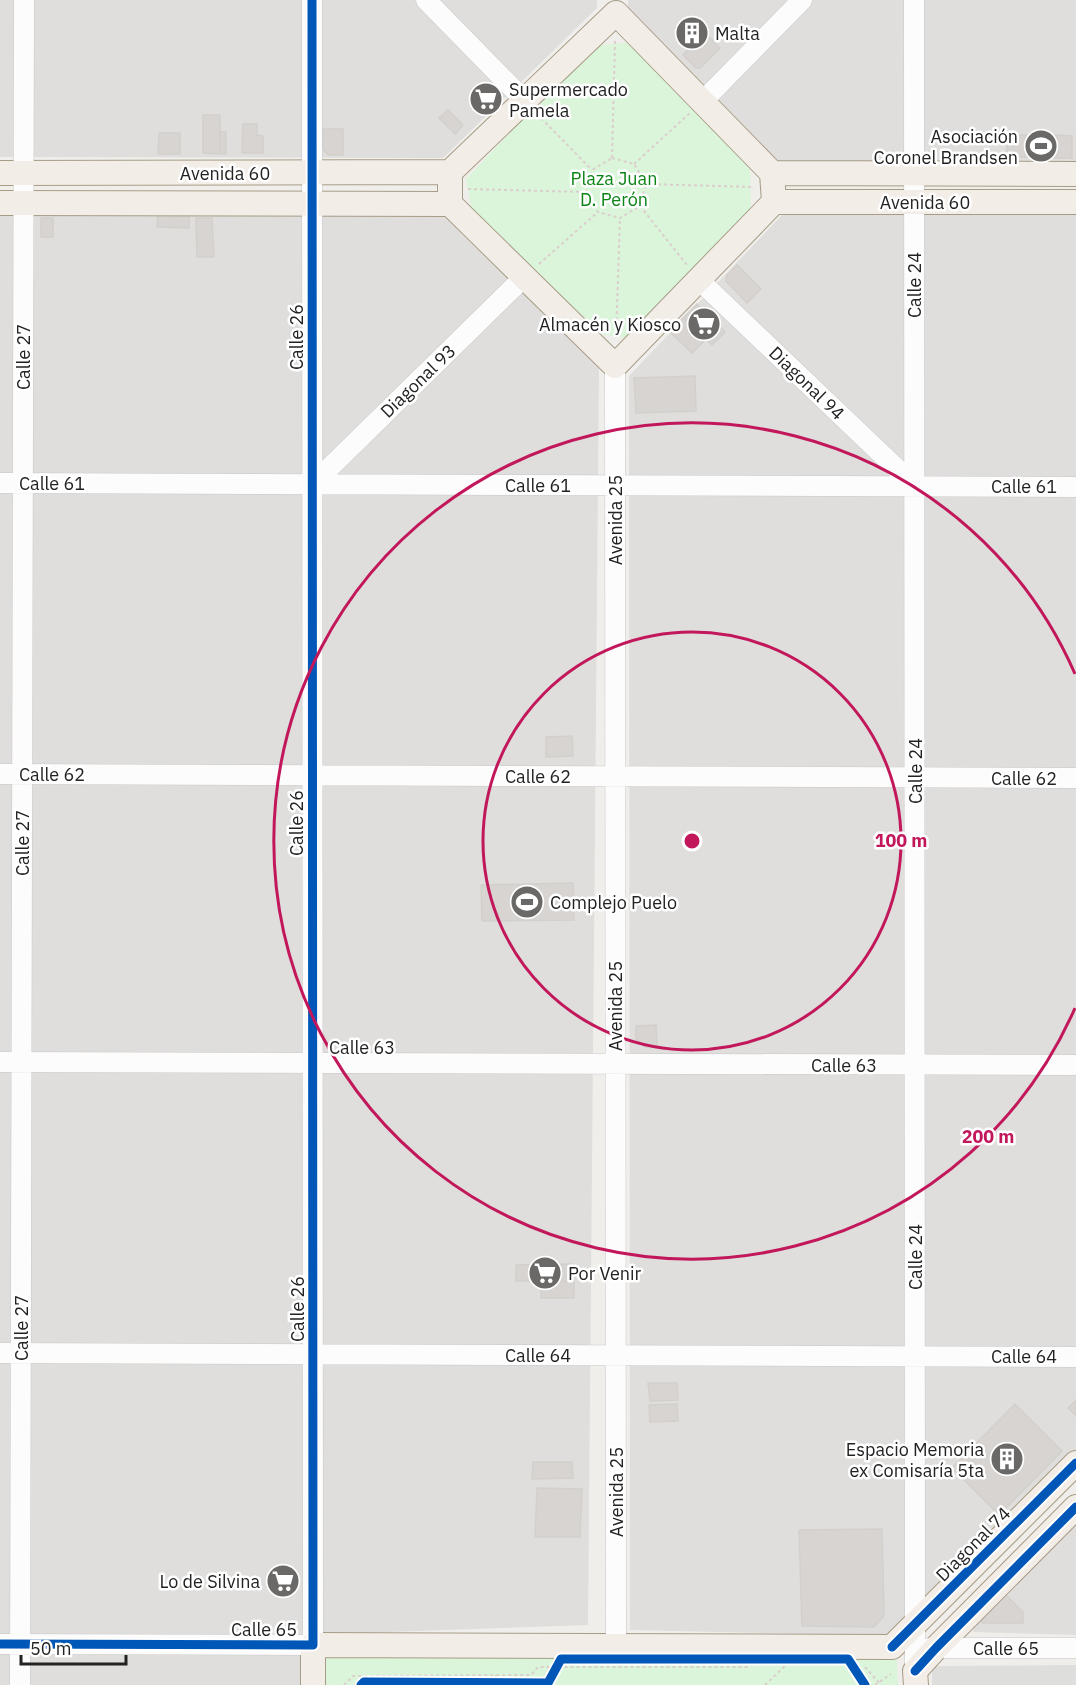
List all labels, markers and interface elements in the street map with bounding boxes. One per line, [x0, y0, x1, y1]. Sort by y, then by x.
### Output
building icon: Malta [674, 15, 710, 51]
place label: Malta [715, 22, 760, 45]
place label: Supermercado Pamela [509, 78, 628, 122]
supermarket icon: Supermercado Pamela [468, 81, 504, 117]
place label: Asociación Coronel Brandsen [873, 125, 1018, 169]
sports icon: Asociación Coronel Brandsen [1023, 128, 1059, 164]
street label: Avenida 60 [180, 162, 270, 185]
park label: Plaza Juan D. Perón [571, 167, 657, 211]
street label: Avenida 60 [880, 191, 970, 214]
street label: Calle 24 [903, 252, 926, 318]
street label: Calle 26 [285, 304, 308, 370]
supermarket icon: Almacén y Kiosco [686, 306, 722, 342]
place label: Almacén y Kiosco [539, 313, 681, 336]
street label: Calle 27 [12, 324, 35, 390]
street label: Diagonal 93 [375, 339, 461, 423]
street label: Diagonal 94 [764, 341, 850, 425]
street label: Calle 61 [19, 472, 85, 495]
street label: Calle 61 [505, 474, 571, 497]
street label: Avenida 25 [604, 475, 627, 565]
street label: Calle 61 [991, 475, 1057, 498]
street label: Calle 24 [904, 738, 927, 804]
street label: Calle 62 [19, 763, 85, 786]
street label: Calle 62 [505, 765, 571, 788]
street label: Calle 62 [991, 767, 1057, 790]
street label: Calle 26 [285, 790, 308, 856]
street label: Calle 27 [11, 810, 34, 876]
text: 100 m [875, 829, 927, 852]
centre of rings [682, 831, 702, 851]
sports icon: Complejo Puelo [509, 884, 545, 920]
place label: Complejo Puelo [550, 891, 677, 914]
street label: Avenida 25 [604, 961, 627, 1051]
street label: Calle 63 [329, 1036, 395, 1059]
street label: Calle 63 [811, 1054, 877, 1077]
text: 200 m [962, 1125, 1014, 1148]
street label: Calle 24 [904, 1224, 927, 1290]
supermarket icon: Por Venir [527, 1255, 563, 1291]
place label: Por Venir [568, 1262, 642, 1285]
street label: Calle 26 [286, 1276, 309, 1342]
street label: Calle 27 [10, 1295, 33, 1361]
street label: Calle 64 [505, 1344, 571, 1367]
street label: Calle 64 [991, 1345, 1057, 1368]
place label: Espacio Memoria ex Comisaría 5ta [846, 1438, 984, 1482]
building icon: Espacio Memoria ex Comisaría 5ta [989, 1441, 1025, 1477]
street label: Avenida 25 [605, 1447, 628, 1537]
street label: Diagonal 74 [931, 1502, 1015, 1586]
supermarket icon: Lo de Silvina [265, 1563, 301, 1599]
place label: Lo de Silvina [159, 1570, 260, 1593]
street label: Calle 65 [231, 1618, 297, 1641]
scale bar [21, 1628, 126, 1666]
text: 50 m [30, 1637, 72, 1660]
street label: Calle 65 [973, 1637, 1039, 1660]

